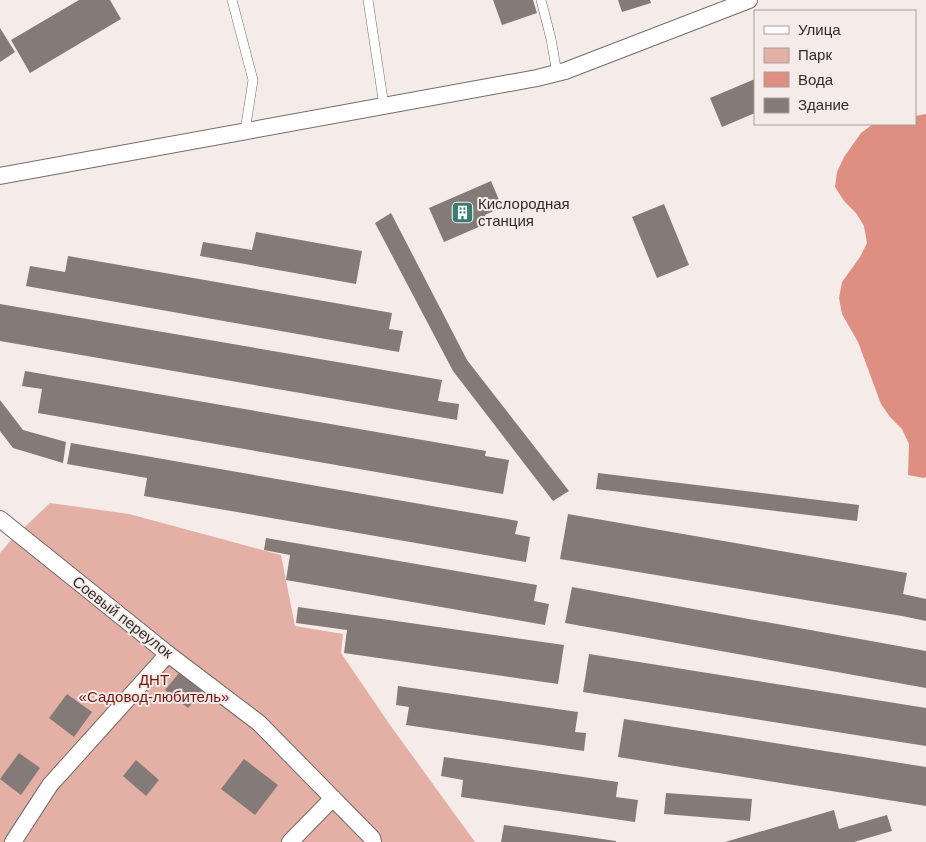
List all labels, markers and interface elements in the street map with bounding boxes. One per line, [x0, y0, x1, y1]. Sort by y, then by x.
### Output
legend [754, 10, 916, 125]
text: Улица [798, 21, 841, 38]
text: Парк [798, 46, 832, 63]
text: Вода [798, 71, 834, 88]
text: Здание [798, 96, 849, 113]
place label: Кислородная станция [478, 195, 570, 229]
building icon: Кислородная станция [450, 200, 474, 224]
street label: Соевый переулок [69, 573, 177, 662]
park label: ДНТ «Садовод-любитель» [79, 671, 229, 705]

